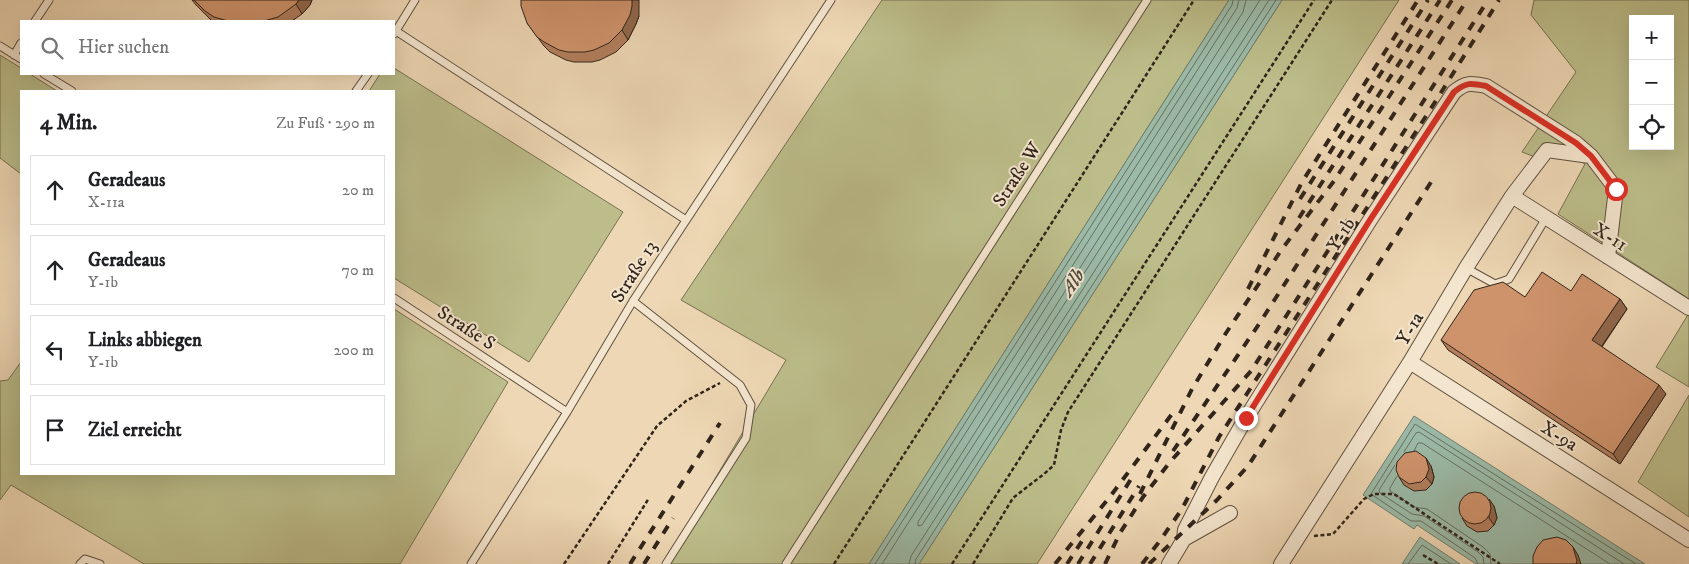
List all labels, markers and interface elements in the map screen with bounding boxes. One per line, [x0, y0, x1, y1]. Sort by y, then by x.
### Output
map controls [1629, 15, 1674, 150]
button: + [1629, 15, 1674, 60]
search box [20, 20, 395, 75]
icon: search [38, 34, 66, 62]
text: Hier suchen [78, 36, 169, 59]
button: − [1629, 60, 1674, 105]
button: locate [1629, 105, 1674, 150]
text: 4 Min. [40, 110, 97, 136]
text: Zu Fuß · 290 m [276, 113, 375, 133]
street label: Straße W [988, 138, 1047, 211]
text: Geradeaus [88, 169, 165, 192]
icon: ahead [41, 176, 69, 204]
route start [1605, 178, 1628, 201]
text: 20 m [342, 180, 374, 200]
text: X-11a [88, 192, 125, 212]
street label: Y-1b [1322, 214, 1360, 256]
street label: X-11 [1589, 218, 1631, 256]
street label: Straße 13 [606, 237, 662, 307]
text: Geradeaus [88, 249, 165, 272]
icon: ahead [41, 256, 69, 284]
text: 70 m [342, 260, 374, 280]
water label: Alb [1054, 264, 1091, 303]
text: Y-1b [88, 272, 118, 292]
street label: Straße S [433, 301, 500, 356]
street label: Y-1a [1391, 308, 1429, 350]
text: Links abbiegen [88, 329, 202, 352]
icon: left [41, 336, 69, 364]
text: 200 m [333, 340, 374, 360]
text: Y-1b [88, 352, 118, 372]
route end [1235, 407, 1258, 430]
icon: arrive [41, 416, 69, 444]
street label: X-9a [1537, 416, 1582, 456]
text: Ziel erreicht [88, 419, 182, 442]

